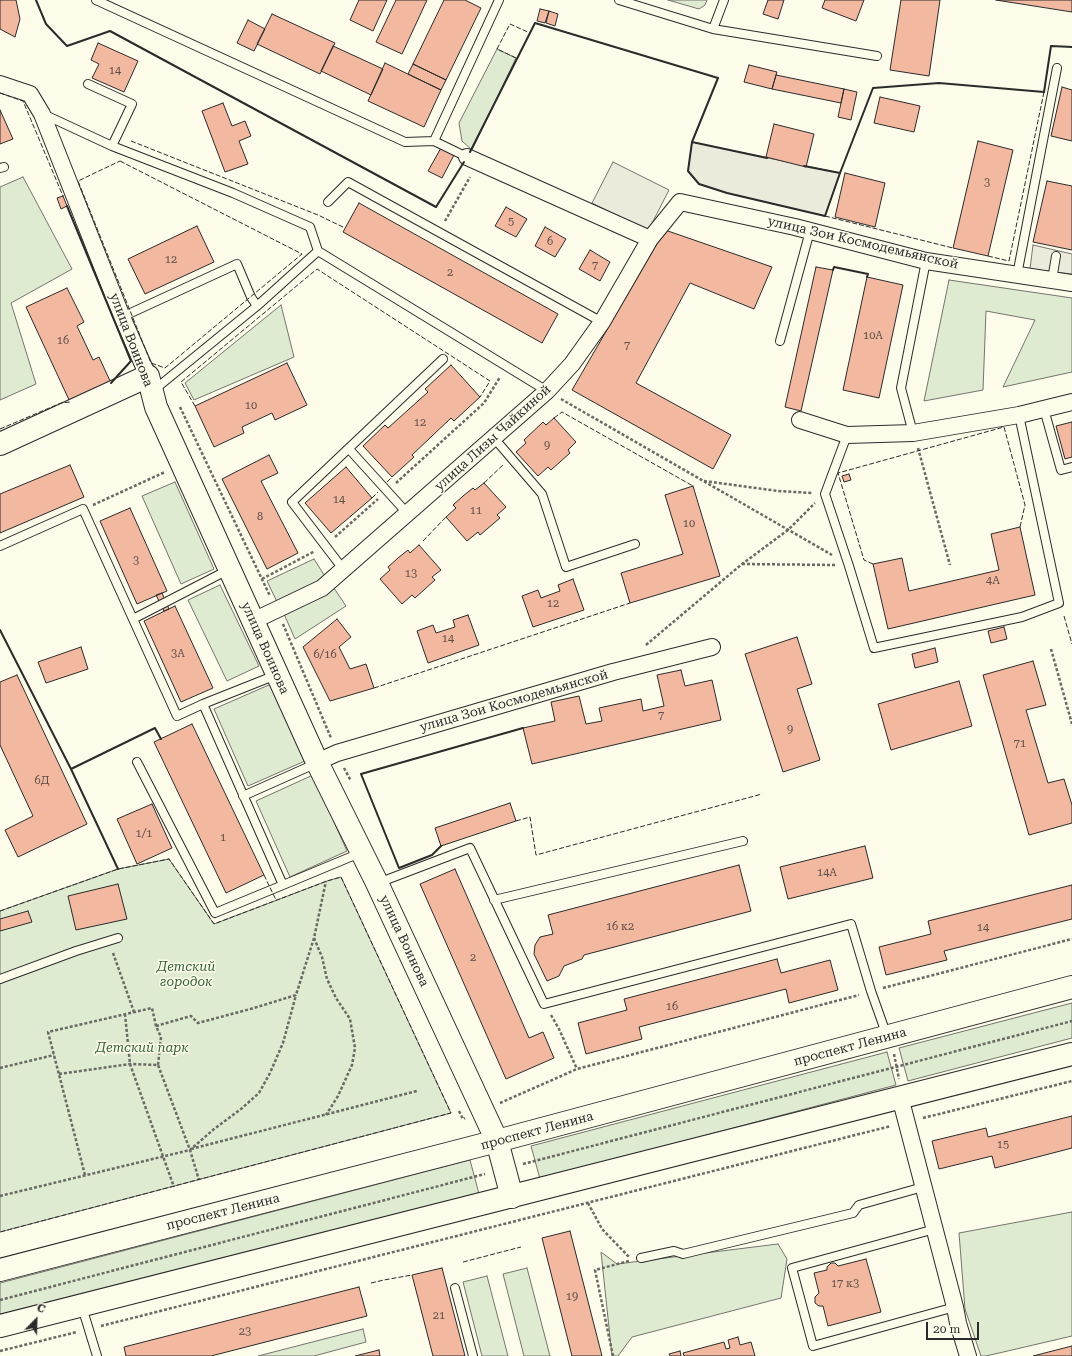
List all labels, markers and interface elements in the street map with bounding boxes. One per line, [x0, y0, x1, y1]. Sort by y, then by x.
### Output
house number: 14 [109, 64, 121, 78]
house number: 3 [984, 176, 990, 190]
street label: улица Зои Космодемьянской [766, 213, 960, 273]
house number: 5 [508, 215, 514, 229]
house number: 6 [547, 235, 553, 249]
house number: 12 [165, 253, 177, 267]
house number: 7 [592, 259, 598, 273]
house number: 2 [447, 266, 453, 280]
street label: улица Воинова [106, 291, 156, 389]
house number: 10А [863, 329, 883, 343]
house number: 16 [57, 334, 69, 348]
house number: 7 [624, 339, 630, 353]
street label: улица Лизы Чайкиной [432, 382, 554, 494]
house number: 10 [245, 399, 257, 413]
house number: 12 [414, 416, 426, 430]
house number: 9 [544, 439, 550, 453]
house number: 14 [333, 493, 345, 507]
house number: 11 [470, 504, 482, 518]
house number: 8 [257, 510, 263, 524]
house number: 10 [683, 517, 695, 531]
house number: 3 [133, 554, 139, 568]
house number: 13 [405, 567, 417, 581]
house number: 4А [986, 574, 1000, 588]
house number: 12 [547, 597, 559, 611]
street label: улица Воинова [238, 600, 292, 696]
house number: 14 [442, 632, 454, 646]
house number: 3А [171, 647, 185, 661]
house number: 6/16 [313, 648, 337, 662]
street label: улица Зои Космодемьянской [418, 667, 610, 735]
house number: 7 [658, 709, 664, 723]
house number: 9 [787, 723, 793, 737]
house number: 71 [1014, 737, 1026, 751]
house number: 6Д [35, 774, 49, 788]
house number: 1/1 [136, 827, 152, 841]
house number: 1 [220, 831, 226, 845]
house number: 14А [817, 866, 837, 880]
street label: улица Воинова [376, 893, 432, 989]
house number: 16 к2 [606, 920, 634, 934]
house number: 14 [977, 921, 989, 935]
house number: 2 [470, 951, 476, 965]
park label: Детский городок [157, 959, 215, 990]
house number: 16 [666, 1000, 678, 1014]
street label: проспект Ленина [792, 1024, 908, 1070]
park label: Детский парк [96, 1040, 188, 1056]
street label: проспект Ленина [479, 1108, 595, 1154]
house number: 15 [997, 1138, 1009, 1152]
street label: проспект Ленина [165, 1190, 281, 1234]
house number: 17 к3 [831, 1277, 859, 1291]
house number: 19 [566, 1290, 578, 1304]
north arrow [16, 1300, 56, 1340]
text: С [35, 1301, 47, 1316]
house number: 21 [433, 1309, 445, 1323]
scale bar [928, 1314, 981, 1340]
text: 20 m [933, 1322, 960, 1336]
house number: 23 [239, 1325, 251, 1339]

